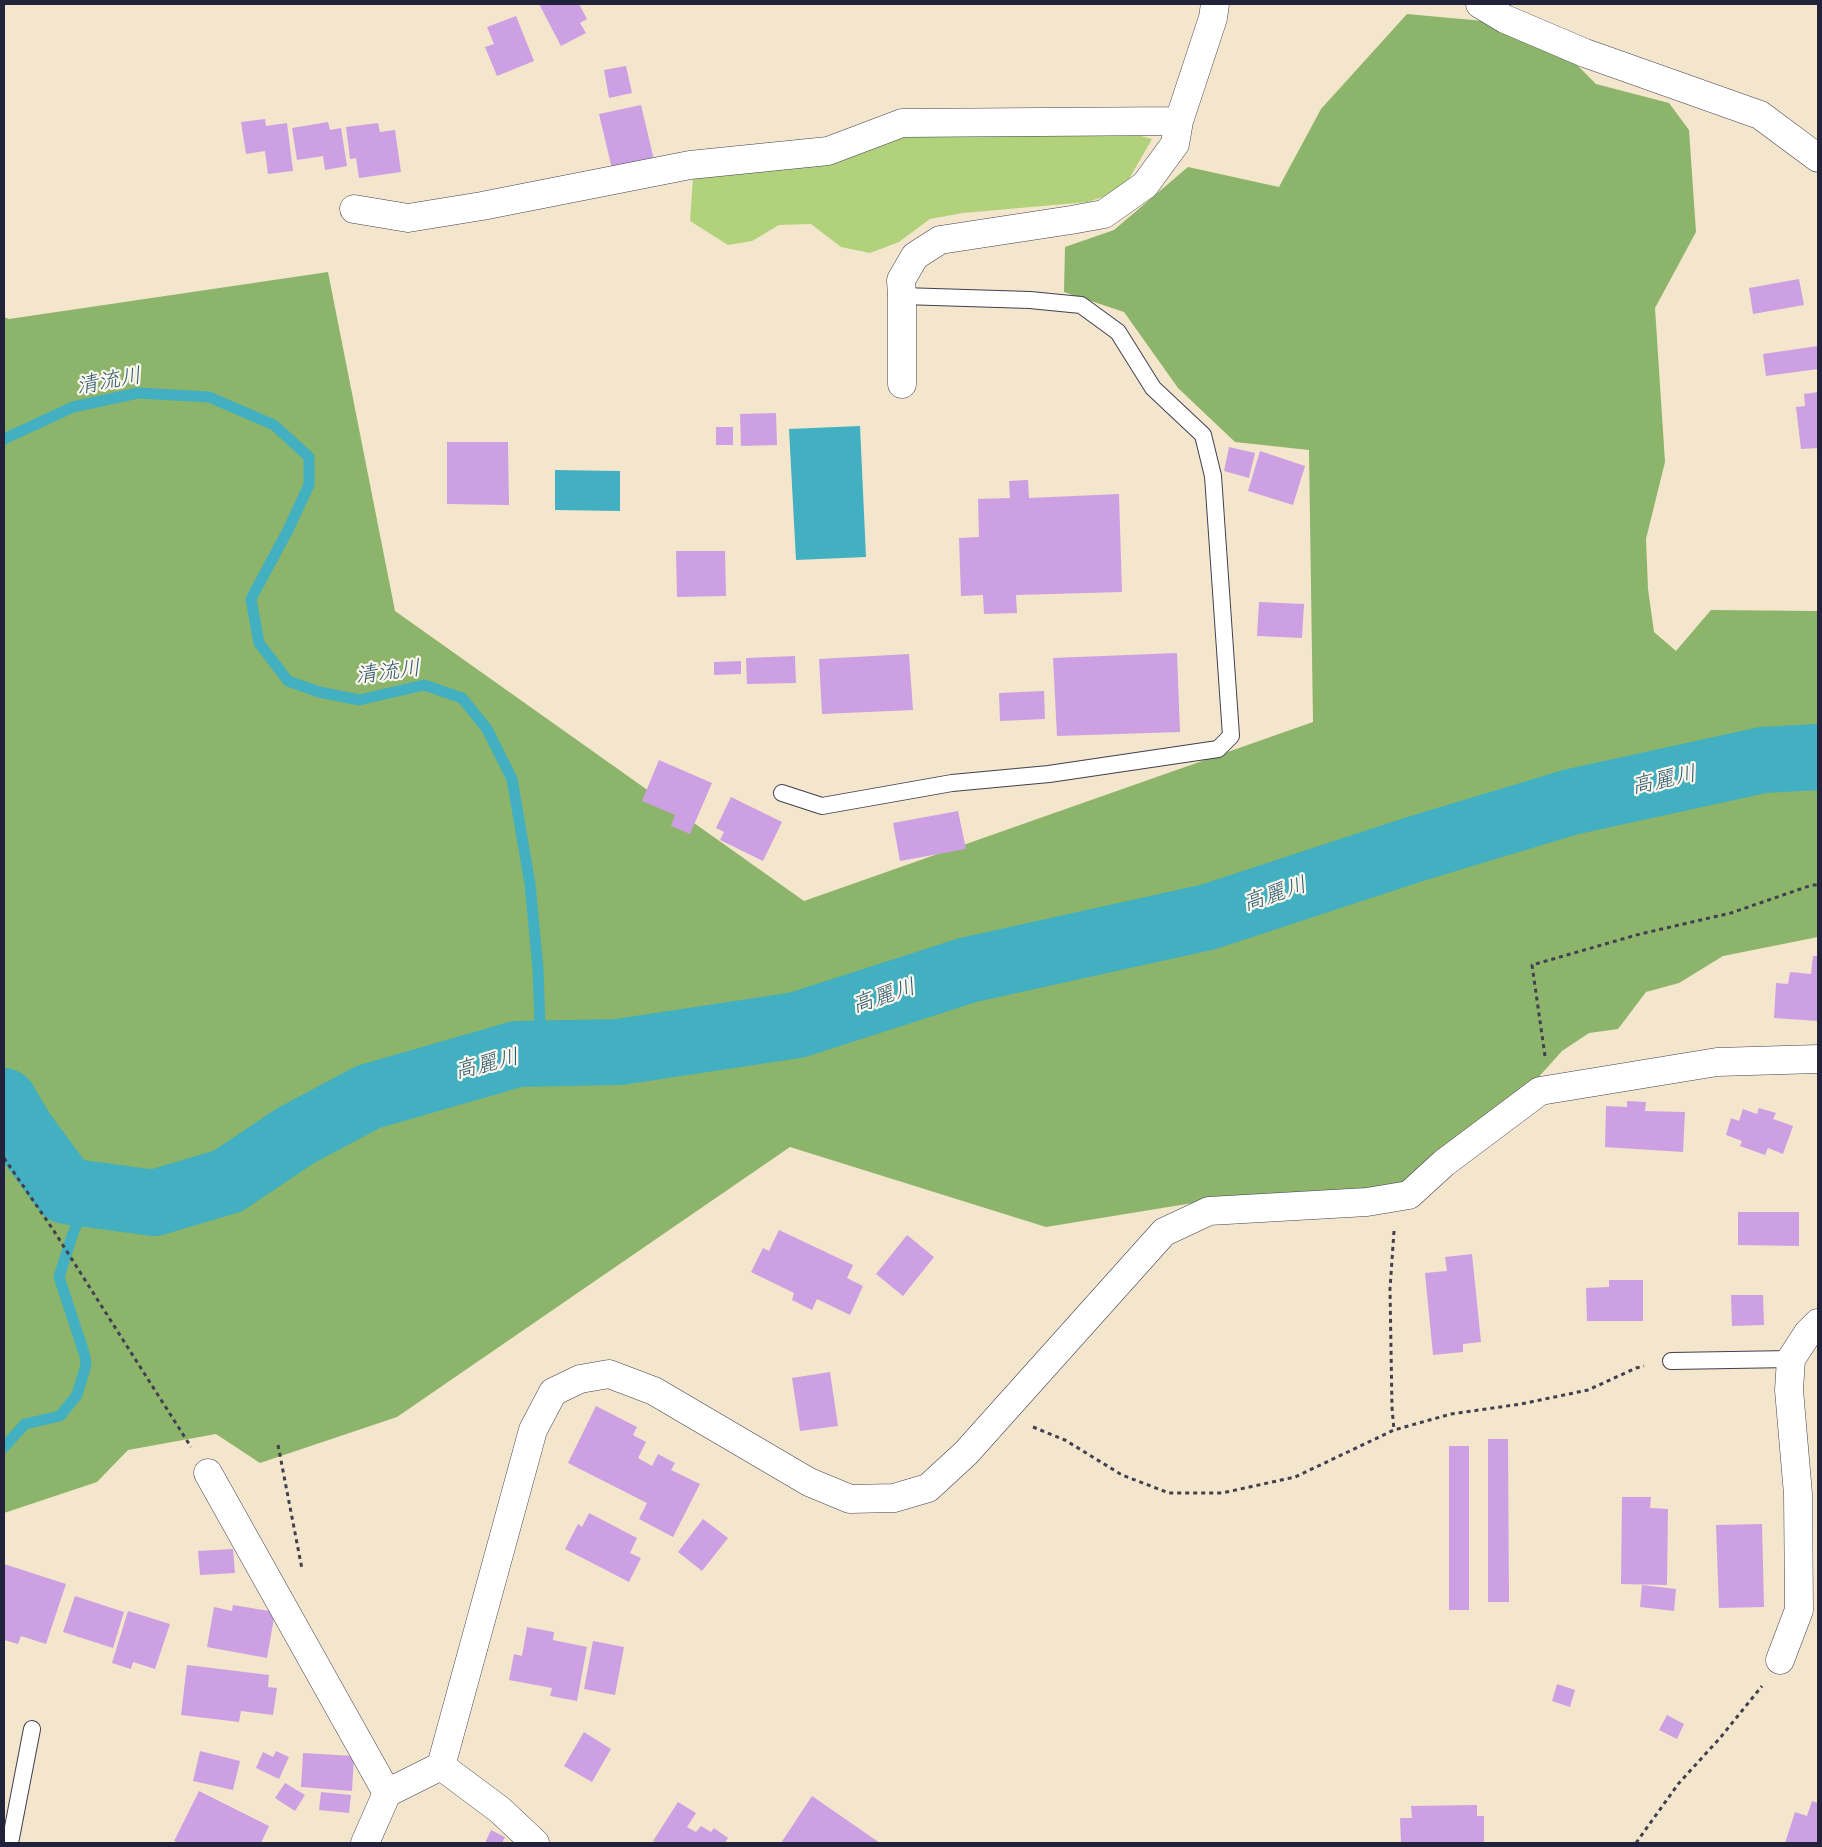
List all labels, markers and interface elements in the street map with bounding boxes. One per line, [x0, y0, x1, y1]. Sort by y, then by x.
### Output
water label: 清流川 [74, 363, 144, 401]
water label: 清流川 [354, 656, 422, 690]
water label: 高麗川 [1629, 761, 1699, 801]
water label: 高麗川 [1240, 872, 1310, 918]
water label: 高麗川 [849, 974, 919, 1020]
water label: 高麗川 [452, 1044, 522, 1086]

